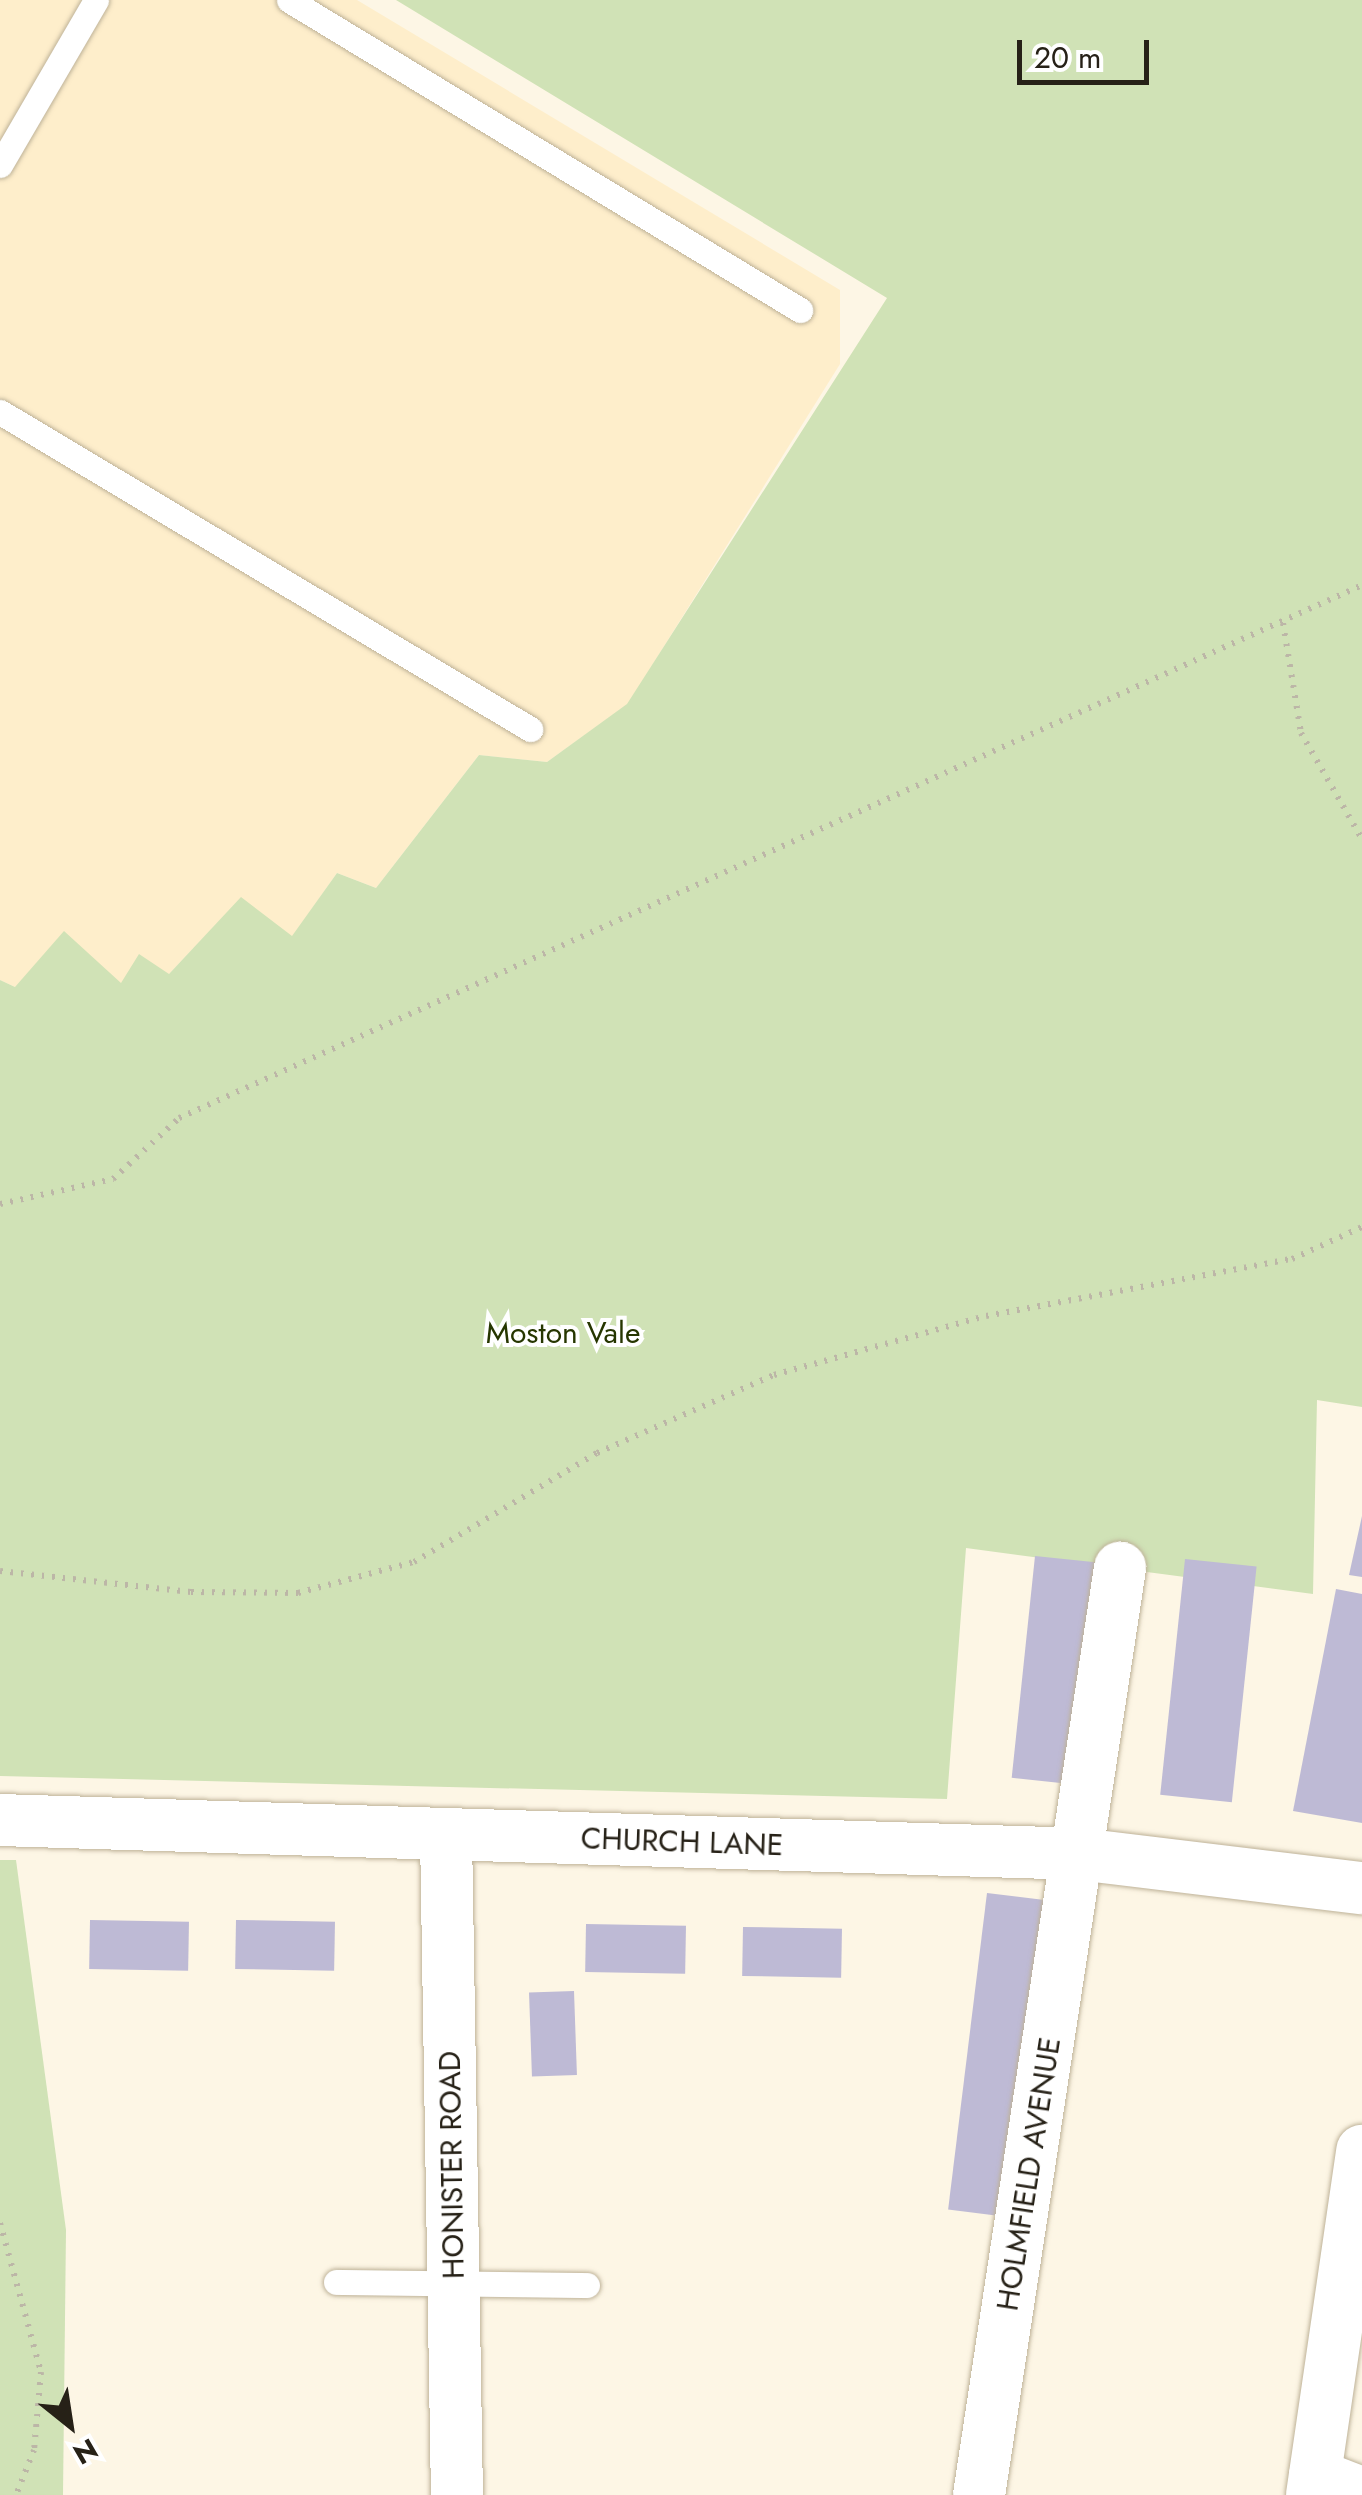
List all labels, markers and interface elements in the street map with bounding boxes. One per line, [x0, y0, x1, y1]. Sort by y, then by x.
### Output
scale bar [1022, 20, 1154, 82]
text: 20 m [1034, 36, 1101, 79]
park label: Moston Vale [486, 1315, 640, 1351]
street label: CHURCH LANE [580, 1820, 784, 1864]
street label: HOLMFIELD AVENUE [990, 2035, 1068, 2313]
street label: HONISTER ROAD [432, 2051, 472, 2279]
north arrow [20, 2375, 120, 2475]
text: N [65, 2428, 105, 2475]

